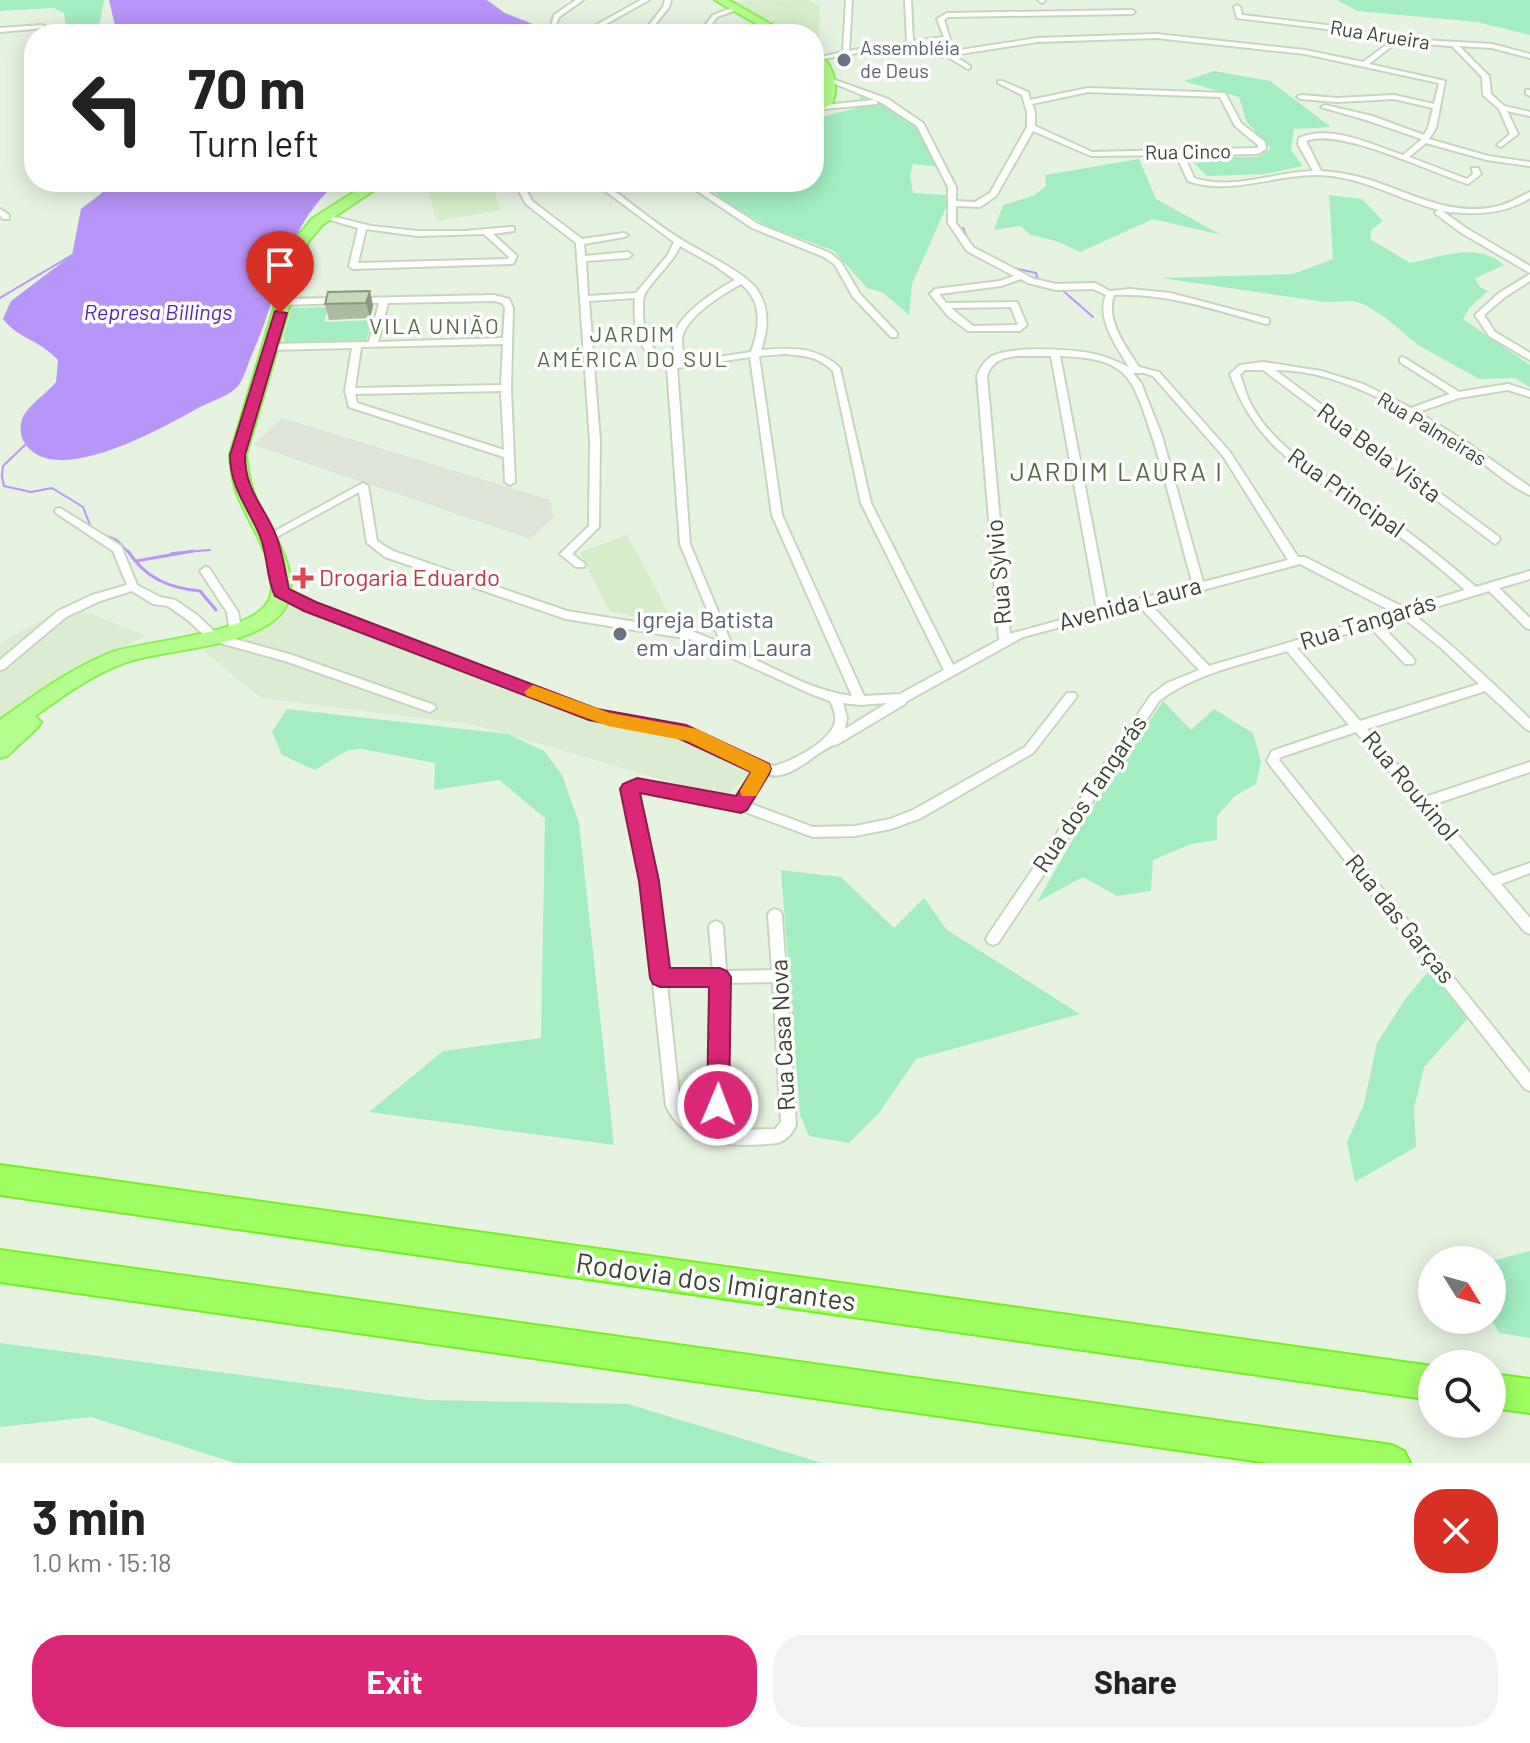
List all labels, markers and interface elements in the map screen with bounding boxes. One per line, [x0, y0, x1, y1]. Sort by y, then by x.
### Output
street label: Rua Arueira [1329, 14, 1432, 54]
place label: Assembléia de Deus [860, 35, 960, 82]
marker: Assembléia de Deus [835, 51, 853, 69]
text: 70 m [188, 53, 306, 120]
icon: left [56, 56, 160, 160]
text: Turn left [188, 121, 319, 164]
street label: Rua Cinco [1145, 138, 1231, 164]
pin [246, 231, 314, 313]
icon: arrive [258, 243, 302, 287]
water label: Represa Billings [84, 298, 232, 324]
district label: VILA UNIÃO [369, 312, 501, 338]
district label: JARDIM AMÉRICA DO SUL [537, 320, 729, 371]
street label: Rua Palmeiras [1374, 386, 1491, 470]
street label: Rua Bela Vista [1312, 396, 1448, 508]
street label: Rua Principal [1283, 441, 1411, 543]
district label: JARDIM LAURA I [1010, 455, 1224, 486]
street label: Rua Sylvio [978, 518, 1017, 626]
place label: Drogaria Eduardo [319, 562, 500, 591]
marker: Drogaria Eduardo [294, 569, 312, 587]
street label: Avenida Laura [1055, 570, 1204, 636]
street label: Rua Tangarás [1296, 586, 1439, 655]
place label: Igreja Batista em Jardim Laura [636, 604, 812, 661]
marker: Igreja Batista em Jardim Laura [611, 625, 629, 643]
street label: Rua dos Tangarás [1026, 709, 1152, 877]
street label: Rua Rouxinol [1357, 724, 1465, 846]
street label: Rua das Garças [1340, 848, 1462, 989]
street label: Rua Casa Nova [763, 958, 800, 1112]
position arrow [676, 1063, 760, 1147]
street label: Rodovia dos Imigrantes [574, 1245, 858, 1317]
north arrow [1418, 1246, 1506, 1334]
map controls [1418, 1246, 1506, 1438]
button: search [1418, 1350, 1506, 1438]
text: 3 min [32, 1487, 146, 1545]
button: close [1414, 1489, 1498, 1573]
text: 1.0 km · 15:18 [32, 1546, 172, 1577]
button: Exit [32, 1635, 757, 1727]
button: Share [773, 1635, 1498, 1727]

